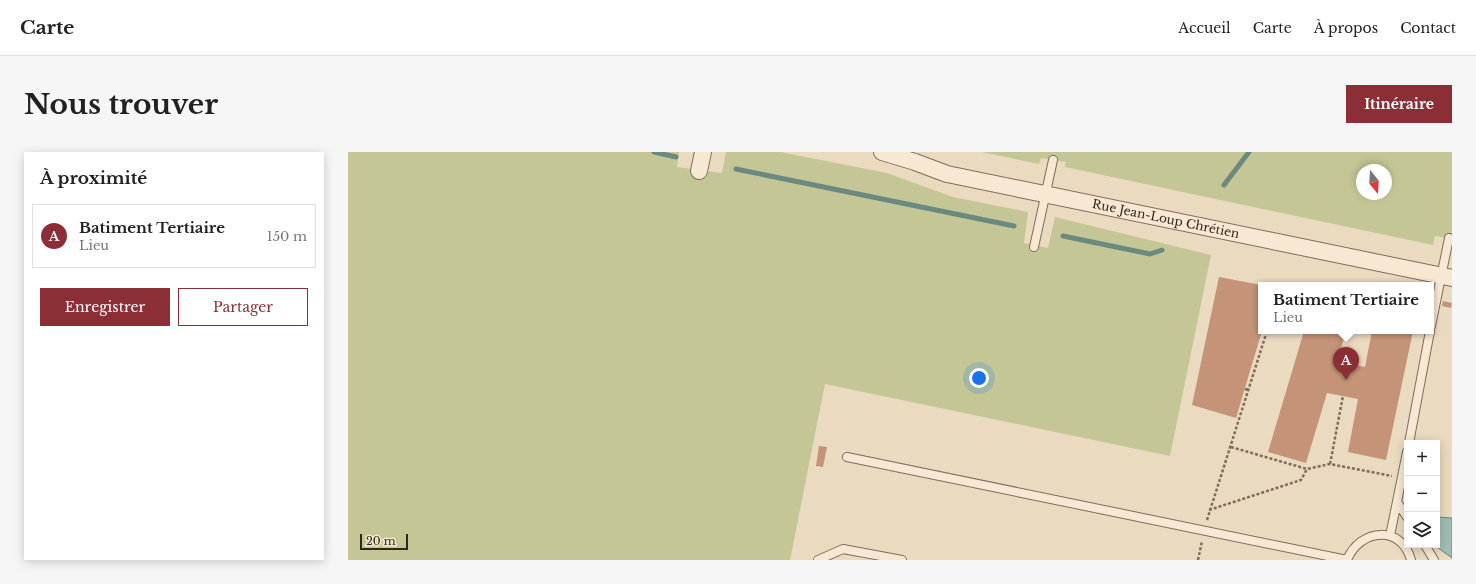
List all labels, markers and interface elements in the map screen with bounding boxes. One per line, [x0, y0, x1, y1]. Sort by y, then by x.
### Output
text: Carte [20, 16, 74, 39]
text: Accueil [1178, 19, 1231, 37]
text: Carte [1253, 19, 1292, 37]
text: À propos [1314, 19, 1378, 37]
text: Contact [1400, 19, 1456, 37]
button: Itinéraire [1346, 85, 1452, 123]
text: Nous trouver [24, 87, 218, 122]
north arrow [1356, 164, 1392, 200]
text: À proximité [40, 168, 147, 189]
street label: Rue Jean-Loup Chrétien [1091, 196, 1241, 241]
text: Batiment Tertiaire [79, 218, 225, 237]
text: A [49, 228, 59, 245]
text: 150 m [267, 228, 307, 245]
text: Lieu [79, 237, 109, 254]
popup [1258, 282, 1434, 334]
button: Enregistrer [40, 288, 170, 326]
button: Partager [178, 288, 308, 326]
text: Batiment Tertiaire [1273, 290, 1419, 309]
text: Lieu [1273, 309, 1303, 326]
pin: A [1333, 347, 1359, 380]
your location [969, 368, 989, 388]
map controls [1404, 440, 1440, 548]
button: + [1404, 440, 1440, 476]
button: − [1404, 476, 1440, 512]
button: layers [1404, 512, 1440, 548]
scale bar [360, 532, 408, 551]
text: 20 m [366, 534, 396, 548]

